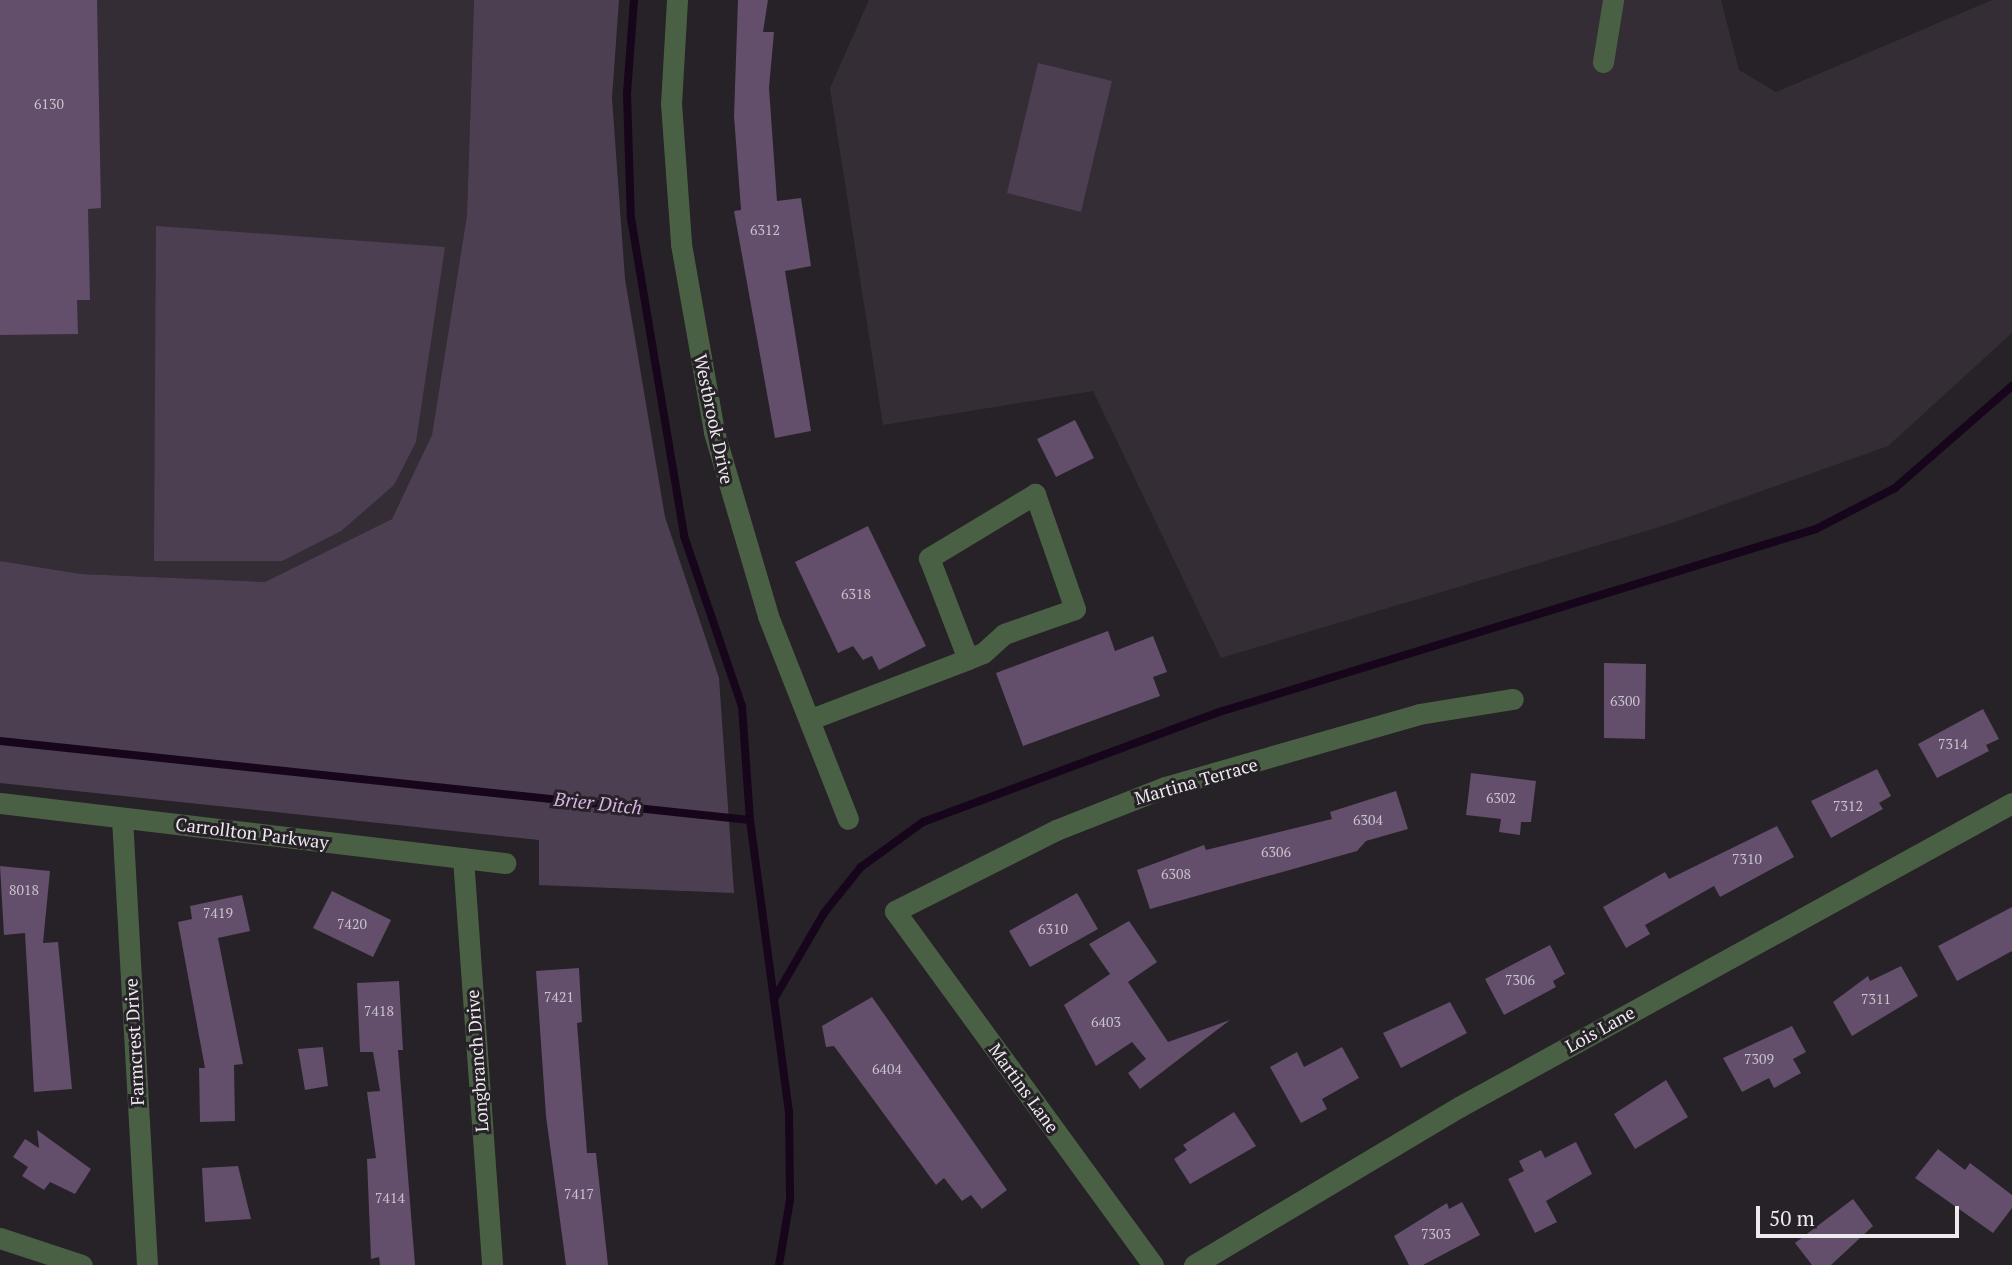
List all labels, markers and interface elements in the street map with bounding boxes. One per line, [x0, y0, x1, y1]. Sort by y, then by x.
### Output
house number: 6130 [34, 96, 64, 112]
house number: 6312 [750, 222, 780, 238]
street label: Westbrook Drive [690, 352, 738, 486]
house number: 6318 [841, 586, 871, 602]
house number: 6300 [1610, 693, 1640, 709]
house number: 7314 [1938, 736, 1968, 752]
street label: Martina Terrace [1132, 753, 1260, 809]
water label: Brier Ditch [553, 787, 643, 819]
house number: 6302 [1486, 790, 1516, 806]
house number: 7312 [1833, 798, 1863, 814]
house number: 6304 [1353, 812, 1383, 828]
street label: Carrollton Parkway [174, 813, 330, 853]
house number: 6306 [1261, 844, 1291, 860]
house number: 7310 [1732, 851, 1762, 867]
house number: 6308 [1161, 866, 1191, 882]
house number: 8018 [9, 882, 39, 898]
house number: 7419 [203, 905, 233, 921]
house number: 7420 [337, 916, 367, 932]
house number: 6310 [1038, 921, 1068, 937]
house number: 7306 [1505, 972, 1535, 988]
street label: Farmcrest Drive [120, 978, 148, 1106]
street label: Longbranch Drive [461, 989, 493, 1133]
house number: 7421 [544, 989, 574, 1005]
house number: 7311 [1861, 991, 1891, 1007]
street label: Lois Lane [1561, 1001, 1639, 1057]
house number: 7418 [364, 1003, 394, 1019]
house number: 6403 [1091, 1014, 1121, 1030]
street label: Martins Lane [984, 1039, 1064, 1137]
house number: 7309 [1744, 1051, 1774, 1067]
house number: 6404 [872, 1061, 902, 1077]
house number: 7417 [564, 1186, 594, 1202]
house number: 7414 [375, 1190, 405, 1206]
scale bar [1760, 1192, 1963, 1236]
text: 50 m [1769, 1204, 1815, 1232]
house number: 7303 [1421, 1226, 1451, 1242]

